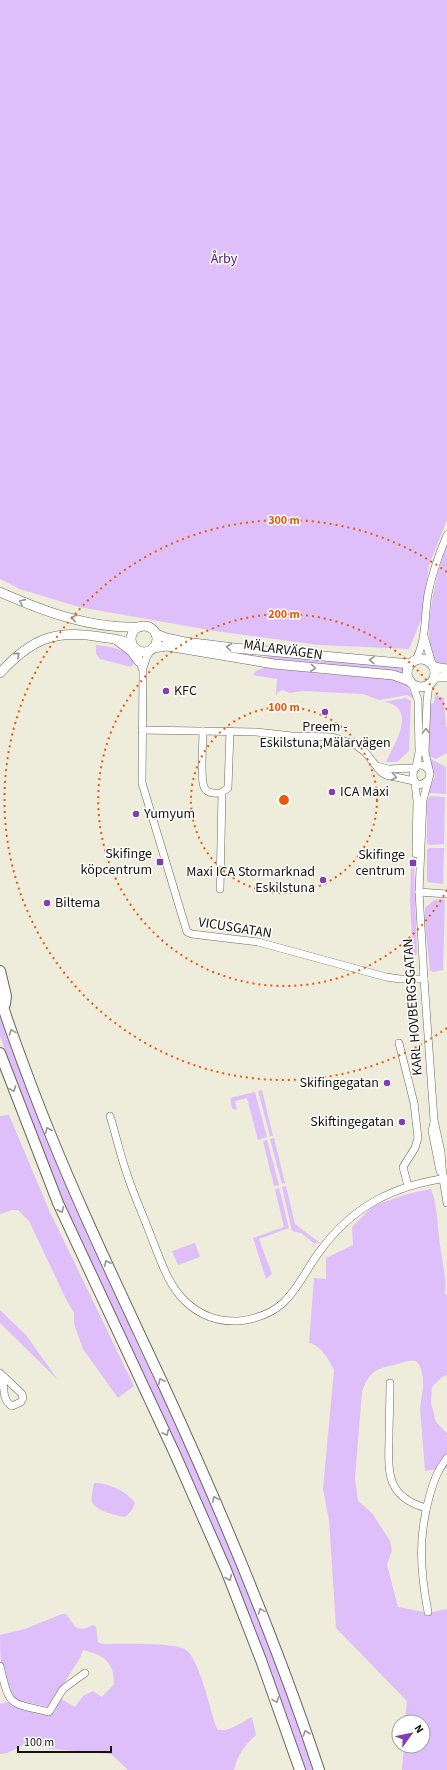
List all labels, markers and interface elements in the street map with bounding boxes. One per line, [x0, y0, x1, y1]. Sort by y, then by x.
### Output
park label: Årby [211, 249, 238, 269]
text: 300 m [268, 512, 300, 529]
one-way arrow [19, 599, 27, 607]
text: 200 m [268, 606, 300, 623]
one-way arrow [70, 615, 77, 623]
street label: MÄLARVÄGEN [242, 635, 324, 665]
one-way arrow [226, 643, 232, 652]
one-way arrow [13, 653, 20, 660]
one-way arrow [369, 656, 375, 665]
one-way arrow [310, 664, 316, 673]
place label: KFC [174, 681, 197, 701]
marker: KFC [161, 686, 171, 696]
text: 100 m [268, 699, 300, 716]
marker: Preem - Eskilstuna,Mälarvägen [320, 707, 330, 717]
place label: Preem - Eskilstuna,Mälarvägen [259, 717, 391, 753]
one-way arrow [422, 728, 430, 734]
one-way arrow [391, 772, 397, 780]
place label: ICA Maxi [340, 782, 389, 802]
marker: ICA Maxi [327, 787, 337, 797]
centre of rings [277, 793, 291, 807]
place label: Yumyum [143, 804, 195, 824]
marker: Yumyum [131, 809, 141, 819]
place label: Skifinge köpcentrum [80, 844, 152, 880]
place label: Skifinge centrum [355, 845, 405, 881]
marker: Skifinge köpcentrum [155, 857, 165, 867]
marker: Skifinge centrum [408, 858, 418, 868]
place label: Maxi ICA Stormarknad Eskilstuna [186, 862, 315, 898]
marker: Maxi ICA Stormarknad Eskilstuna [318, 875, 328, 885]
place label: Biltema [55, 893, 100, 913]
marker: Biltema [42, 898, 52, 908]
street label: VICUSGATAN [197, 912, 273, 944]
street label: KARL HOVBERGSGATAN [398, 938, 428, 1076]
one-way arrow [8, 1029, 16, 1036]
place label: Skifingegatan [299, 1073, 379, 1093]
marker: Skifingegatan [382, 1078, 392, 1088]
one-way arrow [9, 1086, 17, 1093]
place label: Skiftingegatan [310, 1112, 394, 1132]
marker: Skiftingegatan [397, 1117, 407, 1127]
one-way arrow [45, 1126, 53, 1133]
one-way arrow [56, 1206, 64, 1214]
one-way arrow [104, 1260, 112, 1267]
one-way arrow [158, 1378, 166, 1385]
one-way arrow [161, 1429, 169, 1436]
one-way arrow [212, 1496, 220, 1504]
one-way arrow [224, 1575, 232, 1582]
one-way arrow [258, 1608, 266, 1615]
one-way arrow [271, 1696, 279, 1703]
north arrow [391, 1714, 431, 1754]
text: N [411, 1722, 427, 1736]
scale bar [18, 1728, 111, 1754]
one-way arrow [303, 1730, 311, 1737]
text: 100 m [24, 1734, 54, 1751]

